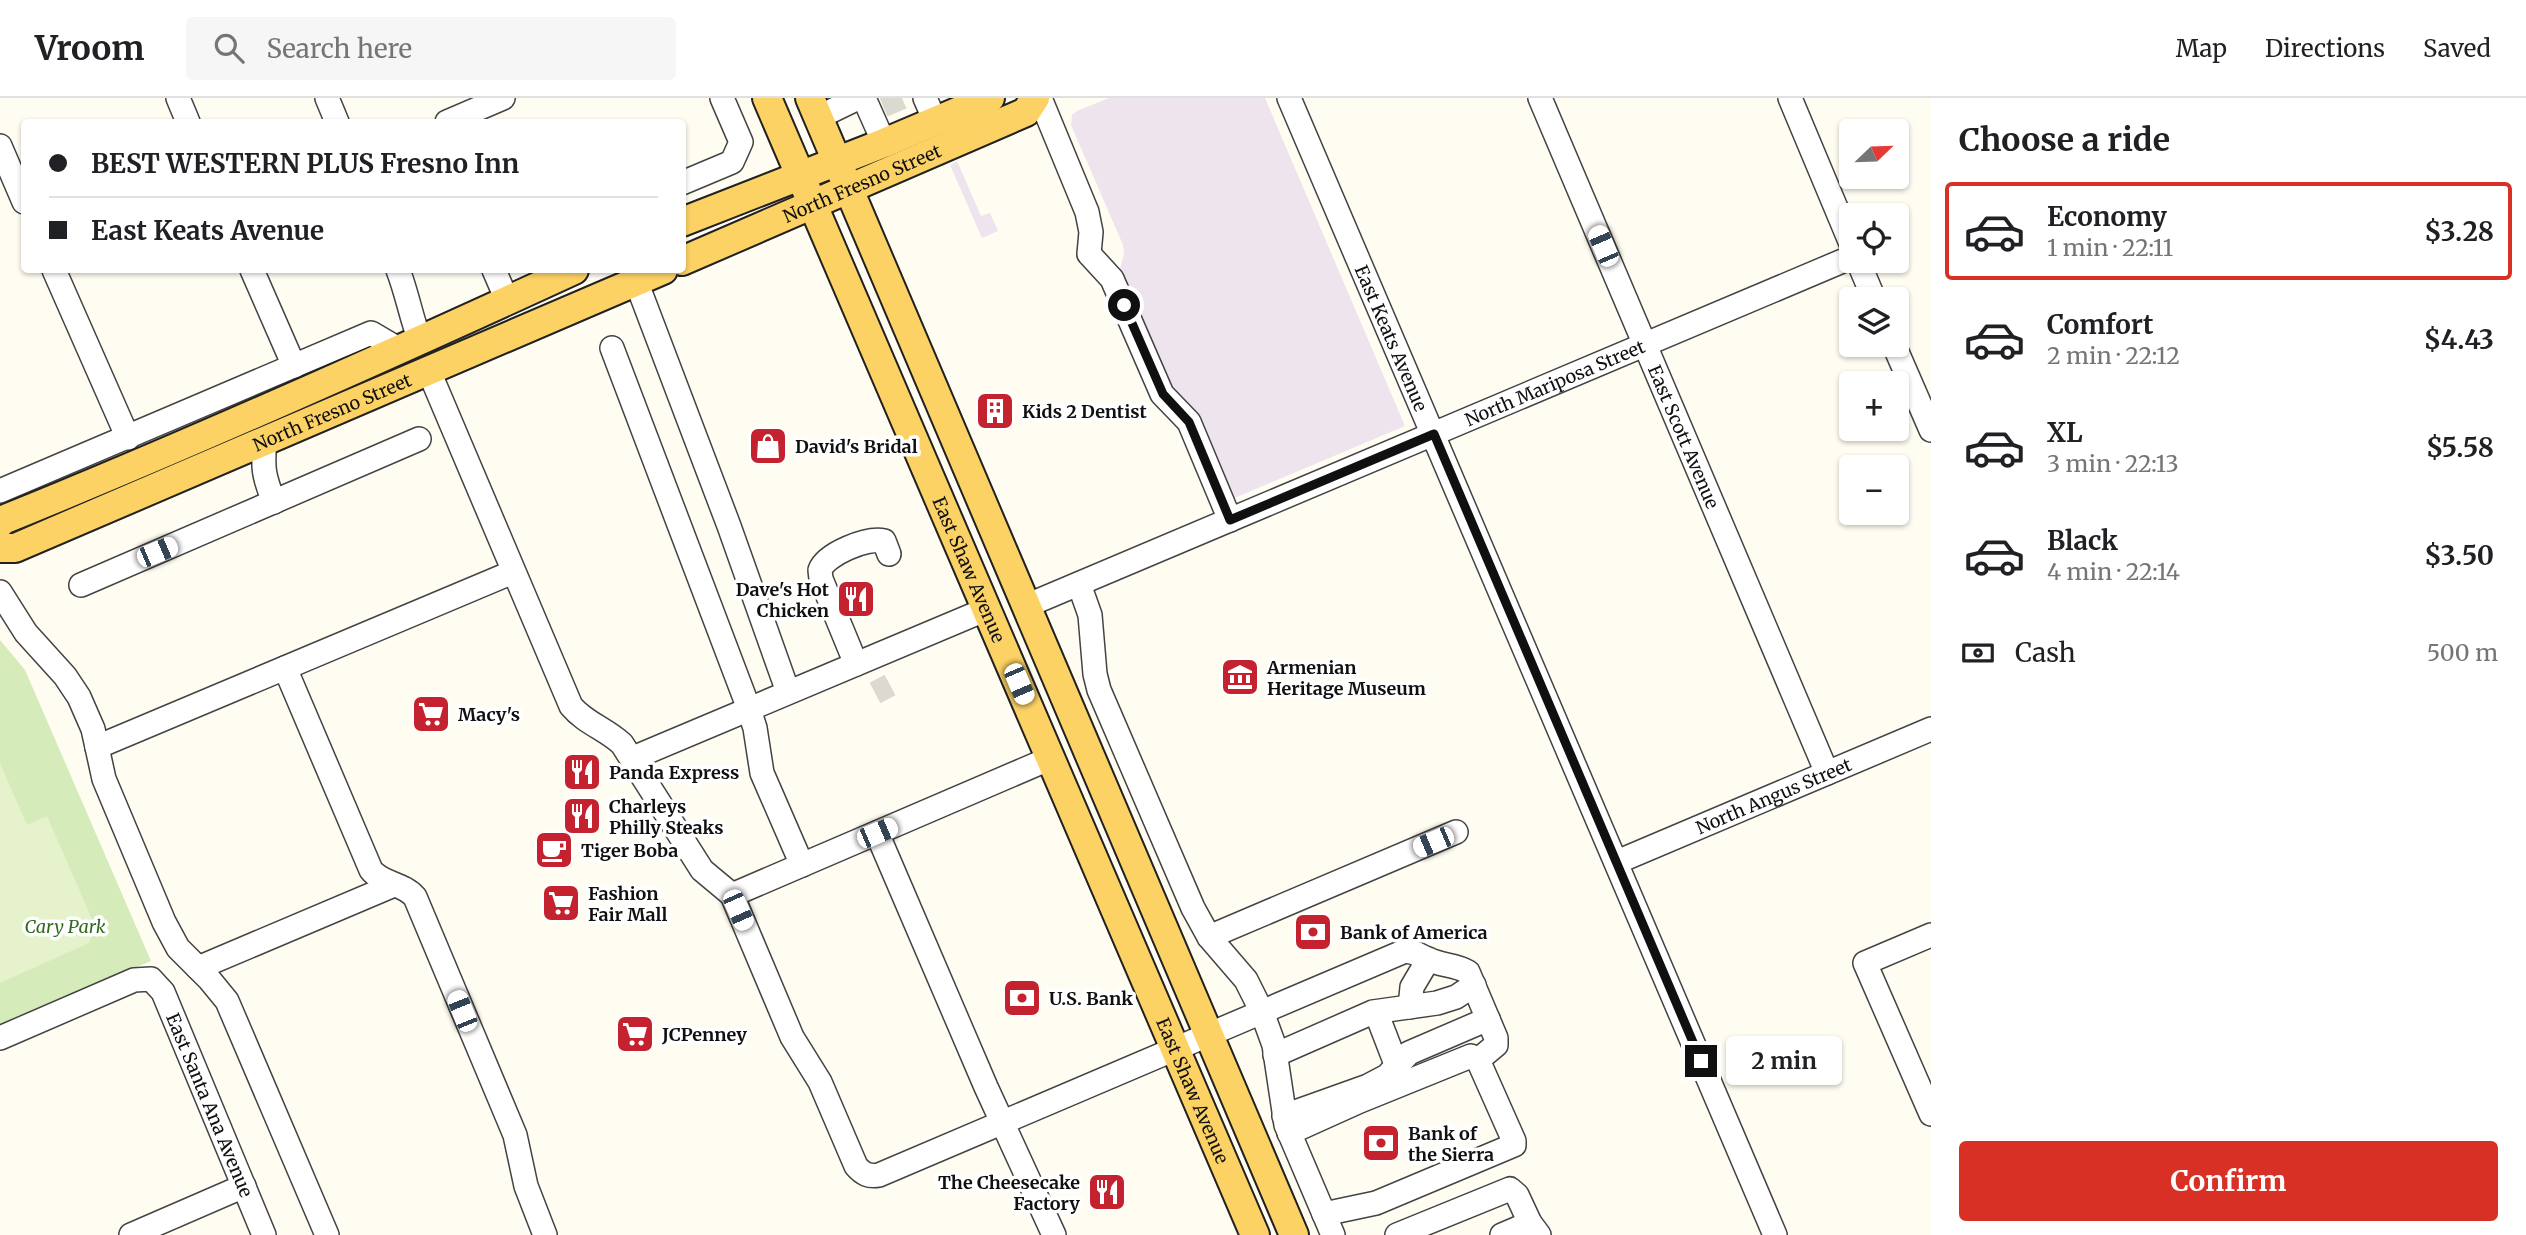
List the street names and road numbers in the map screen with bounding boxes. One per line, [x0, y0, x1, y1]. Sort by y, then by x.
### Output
street label: North Fresno Street [779, 139, 944, 227]
street label: East Keats Avenue [1350, 261, 1433, 415]
street label: North Mariposa Street [1461, 334, 1648, 431]
street label: East Scott Avenue [1643, 361, 1725, 512]
street label: North Fresno Street [249, 368, 415, 456]
street label: East Shaw Avenue [928, 493, 1011, 646]
street label: North Angus Street [1692, 753, 1855, 839]
street label: East Santa Ana Avenue [161, 1009, 258, 1200]
street label: East Shaw Avenue [1152, 1014, 1234, 1167]

